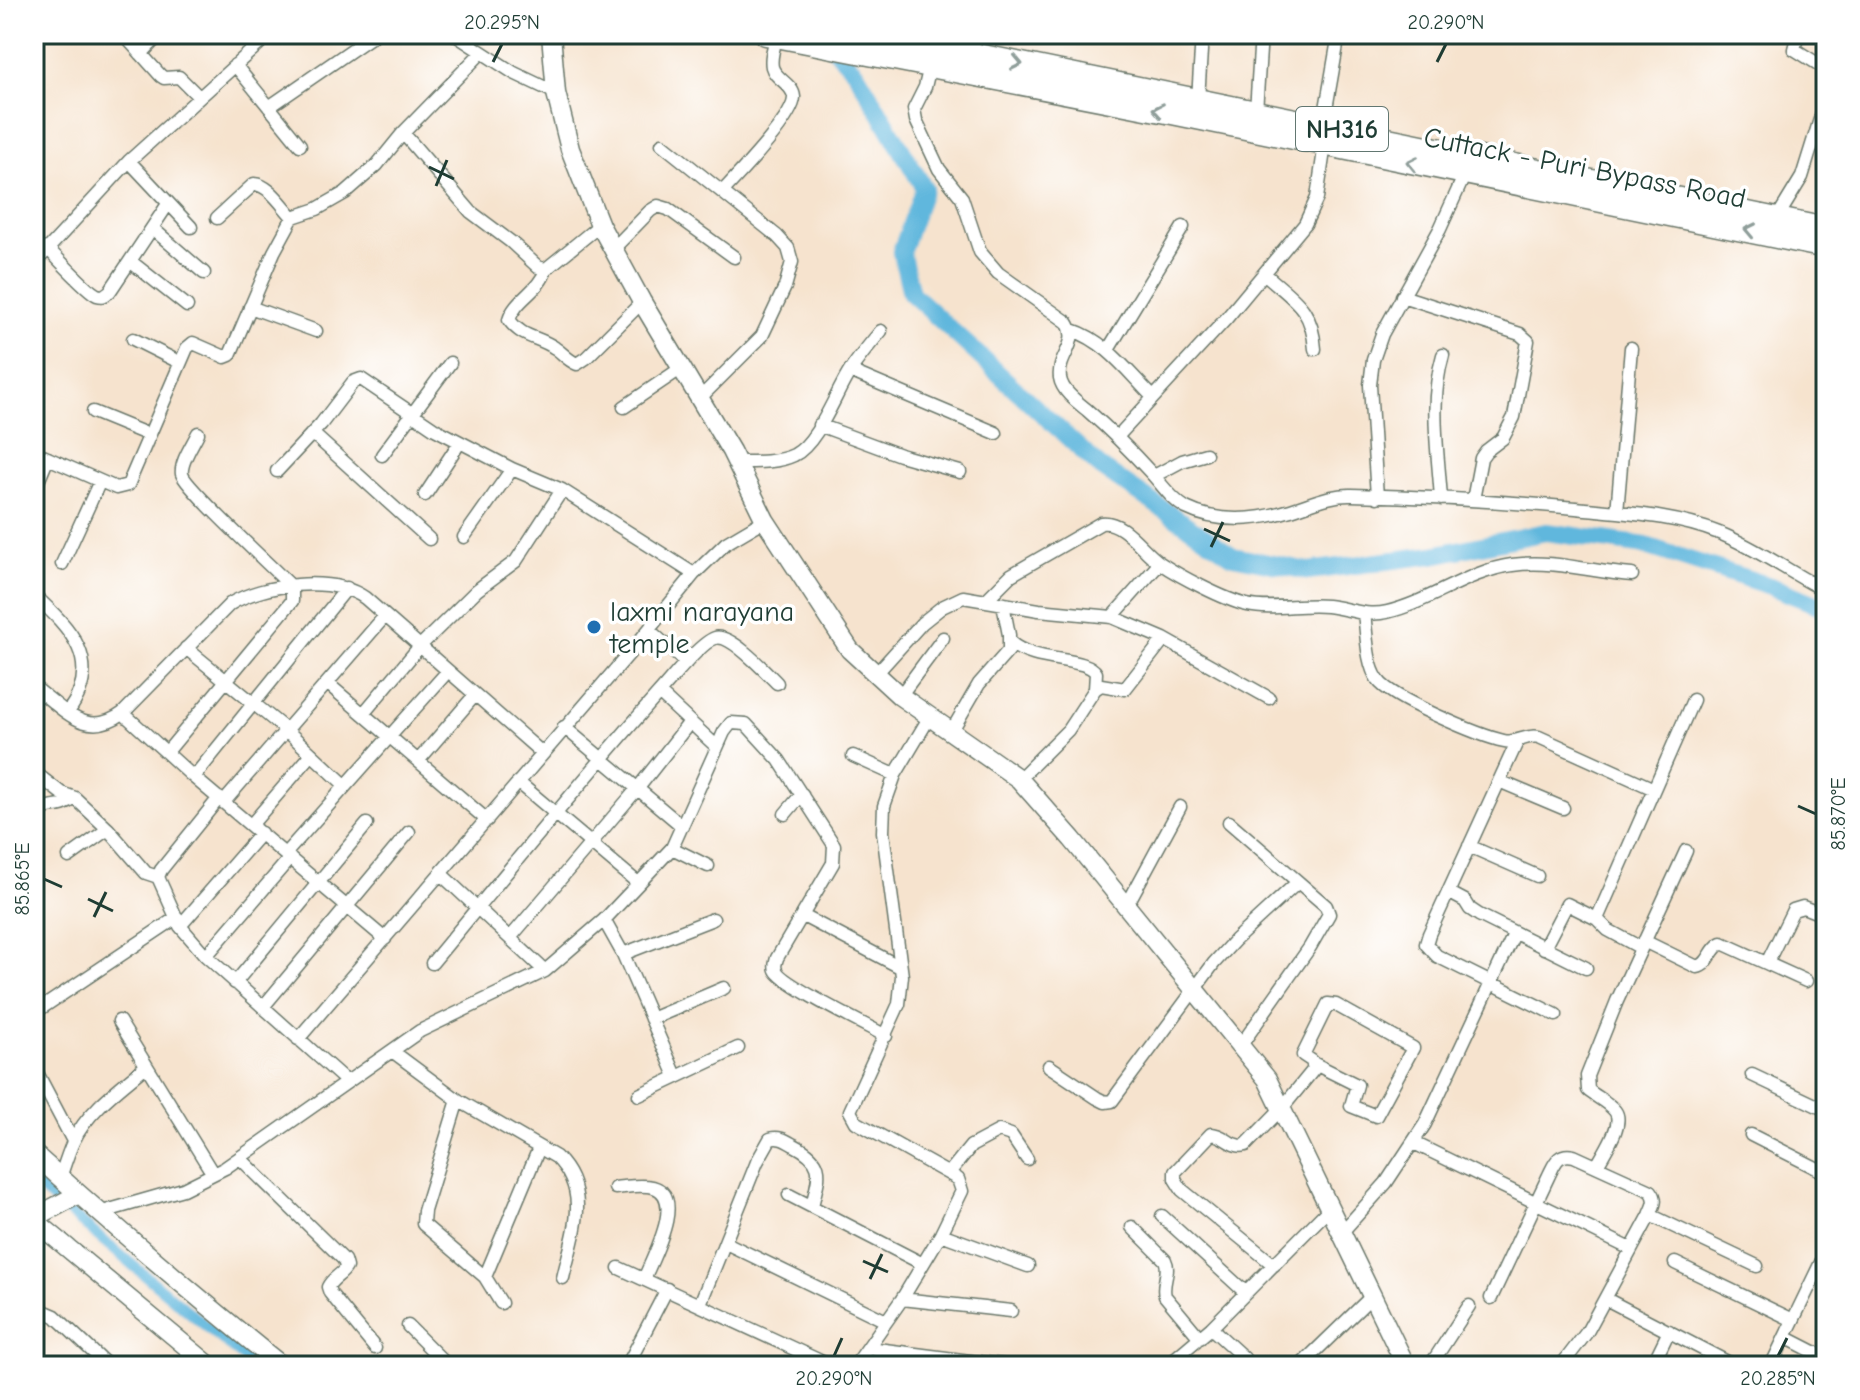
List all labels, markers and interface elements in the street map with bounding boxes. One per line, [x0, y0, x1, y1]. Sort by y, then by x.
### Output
text: 20.295°N [464, 11, 540, 34]
text: 20.290°N [1407, 11, 1485, 34]
one-way arrow [1009, 54, 1023, 71]
one-way arrow [1152, 102, 1165, 119]
road number: NH316 [1296, 107, 1388, 151]
street label: Cuttack - Puri Bypass Road [1421, 121, 1748, 215]
one-way arrow [1406, 155, 1420, 172]
one-way arrow [1743, 222, 1757, 239]
place label: laxmi narayana temple [608, 596, 794, 660]
marker: laxmi narayana temple [585, 618, 603, 636]
text: 85.870°E [1827, 777, 1850, 851]
text: 85.865°E [11, 842, 34, 916]
text: 20.290°N [795, 1367, 873, 1390]
text: 20.285°N [1740, 1367, 1816, 1390]

